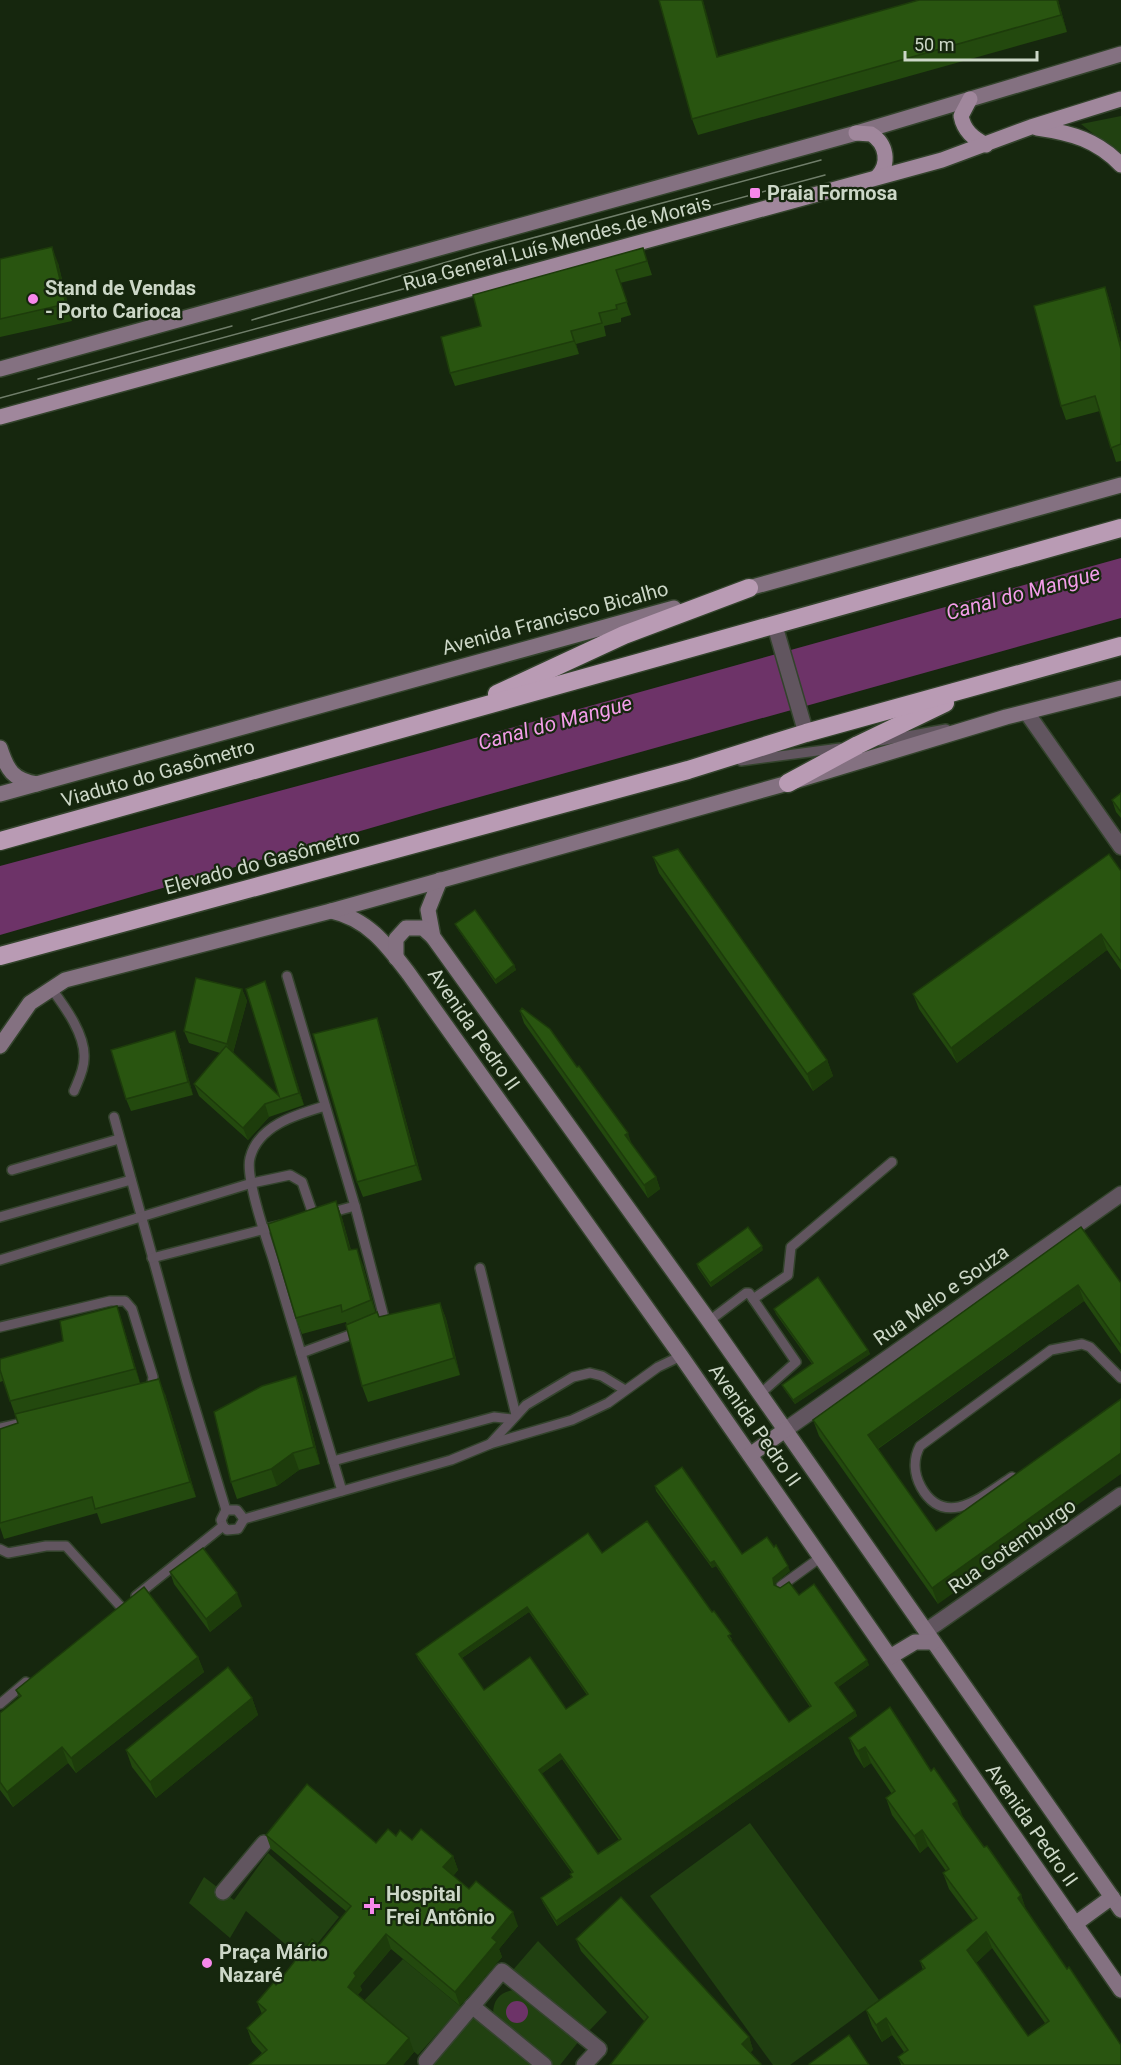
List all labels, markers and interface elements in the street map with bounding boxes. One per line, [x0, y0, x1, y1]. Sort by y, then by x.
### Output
scale bar [905, 24, 1037, 62]
text: 50 m [914, 34, 954, 55]
place label: Praia Formosa [767, 181, 898, 205]
marker: Praia Formosa [748, 186, 762, 200]
street label: Rua General Luís Mendes de Morais [400, 190, 714, 296]
place label: Stand de Vendas - Porto Carioca [45, 276, 196, 323]
marker: Stand de Vendas - Porto Carioca [26, 292, 40, 306]
water label: Canal do Mangue [943, 561, 1103, 625]
street label: Avenida Francisco Bicalho [439, 576, 671, 660]
water label: Canal do Mangue [475, 691, 635, 755]
street label: Viaduto do Gasômetro [59, 734, 257, 812]
street label: Elevado do Gasômetro [162, 824, 362, 900]
street label: Avenida Pedro II [423, 963, 525, 1095]
street label: Rua Melo e Souza [869, 1240, 1013, 1350]
street label: Avenida Pedro II [704, 1359, 806, 1491]
street label: Rua Gotemburgo [944, 1493, 1080, 1599]
street label: Avenida Pedro II [981, 1759, 1083, 1891]
place label: Hospital Frei Antônio [386, 1882, 495, 1929]
marker: Hospital Frei Antônio [363, 1897, 381, 1915]
place label: Praça Mário Nazaré [219, 1940, 328, 1987]
marker: Praça Mário Nazaré [200, 1956, 214, 1970]

